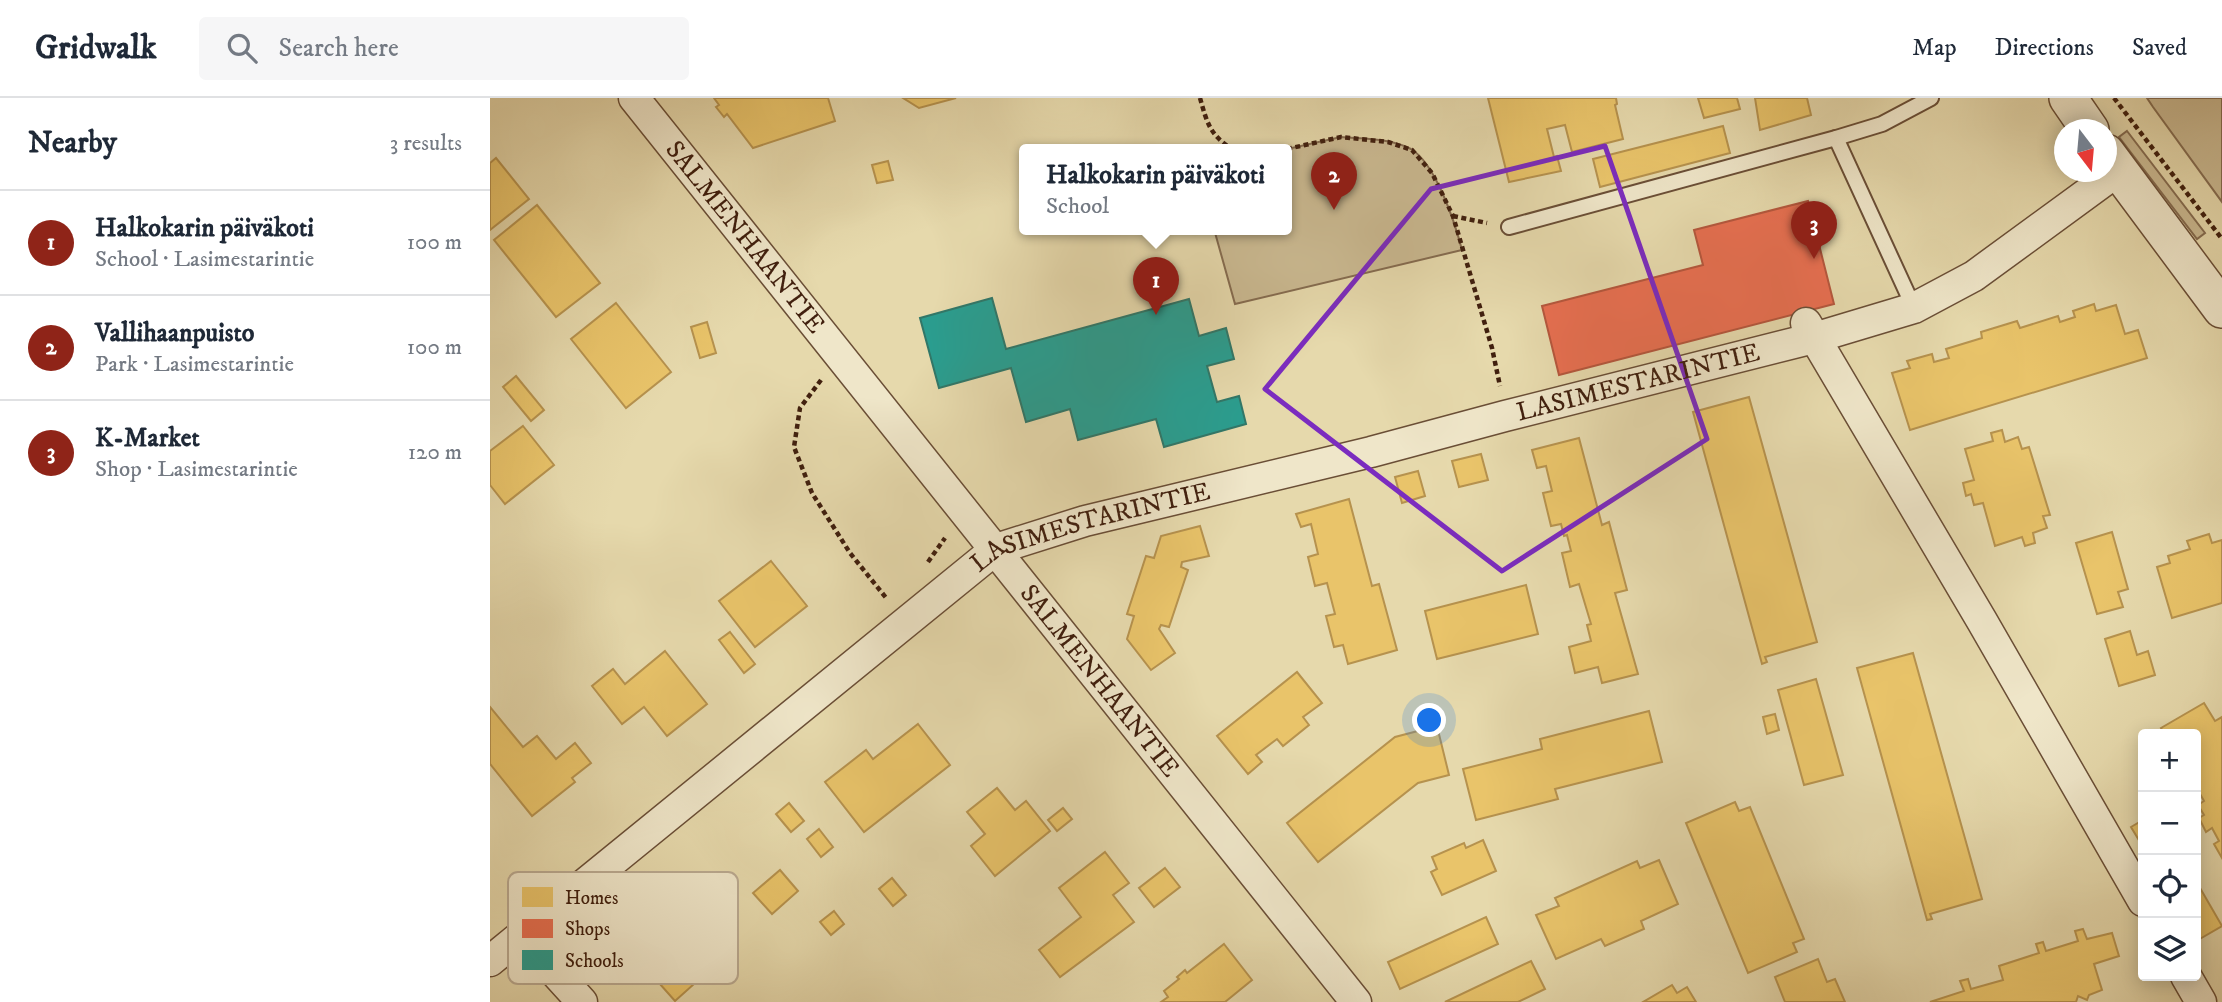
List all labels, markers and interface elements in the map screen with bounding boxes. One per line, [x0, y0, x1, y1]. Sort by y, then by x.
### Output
search box [199, 17, 689, 80]
text: Gridwalk [35, 28, 157, 69]
icon: search [223, 29, 261, 67]
text: Search here [279, 32, 399, 65]
text: Map [1912, 33, 1957, 63]
text: Directions [1995, 33, 2094, 63]
text: Saved [2132, 33, 2187, 63]
north arrow [2054, 119, 2117, 182]
text: Nearby [28, 125, 117, 162]
text: 3 results [390, 129, 462, 158]
street label: SALMENHAANTIE [658, 134, 832, 340]
popup [1019, 144, 1292, 235]
pin: 2 [1311, 152, 1357, 210]
text: Halkokarin päiväkoti [1046, 159, 1265, 192]
text: School [1046, 192, 1109, 221]
pin: 3 [1791, 201, 1837, 259]
text: Halkokarin päiväkoti [95, 212, 314, 245]
text: 1 [47, 228, 55, 257]
text: 100 m [407, 228, 462, 257]
text: School · Lasimestarintie [95, 245, 314, 274]
pin: 1 [1133, 257, 1179, 315]
text: Vallihaanpuisto [95, 317, 254, 350]
text: 2 [45, 333, 57, 362]
text: 100 m [407, 333, 462, 362]
street label: LASIMESTARINTIE [1513, 336, 1763, 429]
text: Park · Lasimestarintie [95, 350, 294, 379]
text: K-Market [95, 422, 200, 455]
text: 3 [47, 438, 55, 467]
text: 120 m [408, 438, 462, 467]
text: Shop · Lasimestarintie [95, 455, 298, 484]
street label: LASIMESTARINTIE [964, 475, 1213, 580]
street label: SALMENHAANTIE [1013, 578, 1187, 784]
your location [1412, 703, 1446, 737]
map controls [2138, 729, 2201, 981]
button: + [2138, 729, 2201, 792]
button: − [2138, 792, 2201, 855]
button: locate [2138, 855, 2201, 918]
legend [508, 872, 738, 984]
text: Homes [565, 887, 618, 910]
text: Shops [565, 918, 610, 941]
button: layers [2138, 918, 2201, 981]
text: Schools [565, 950, 624, 973]

